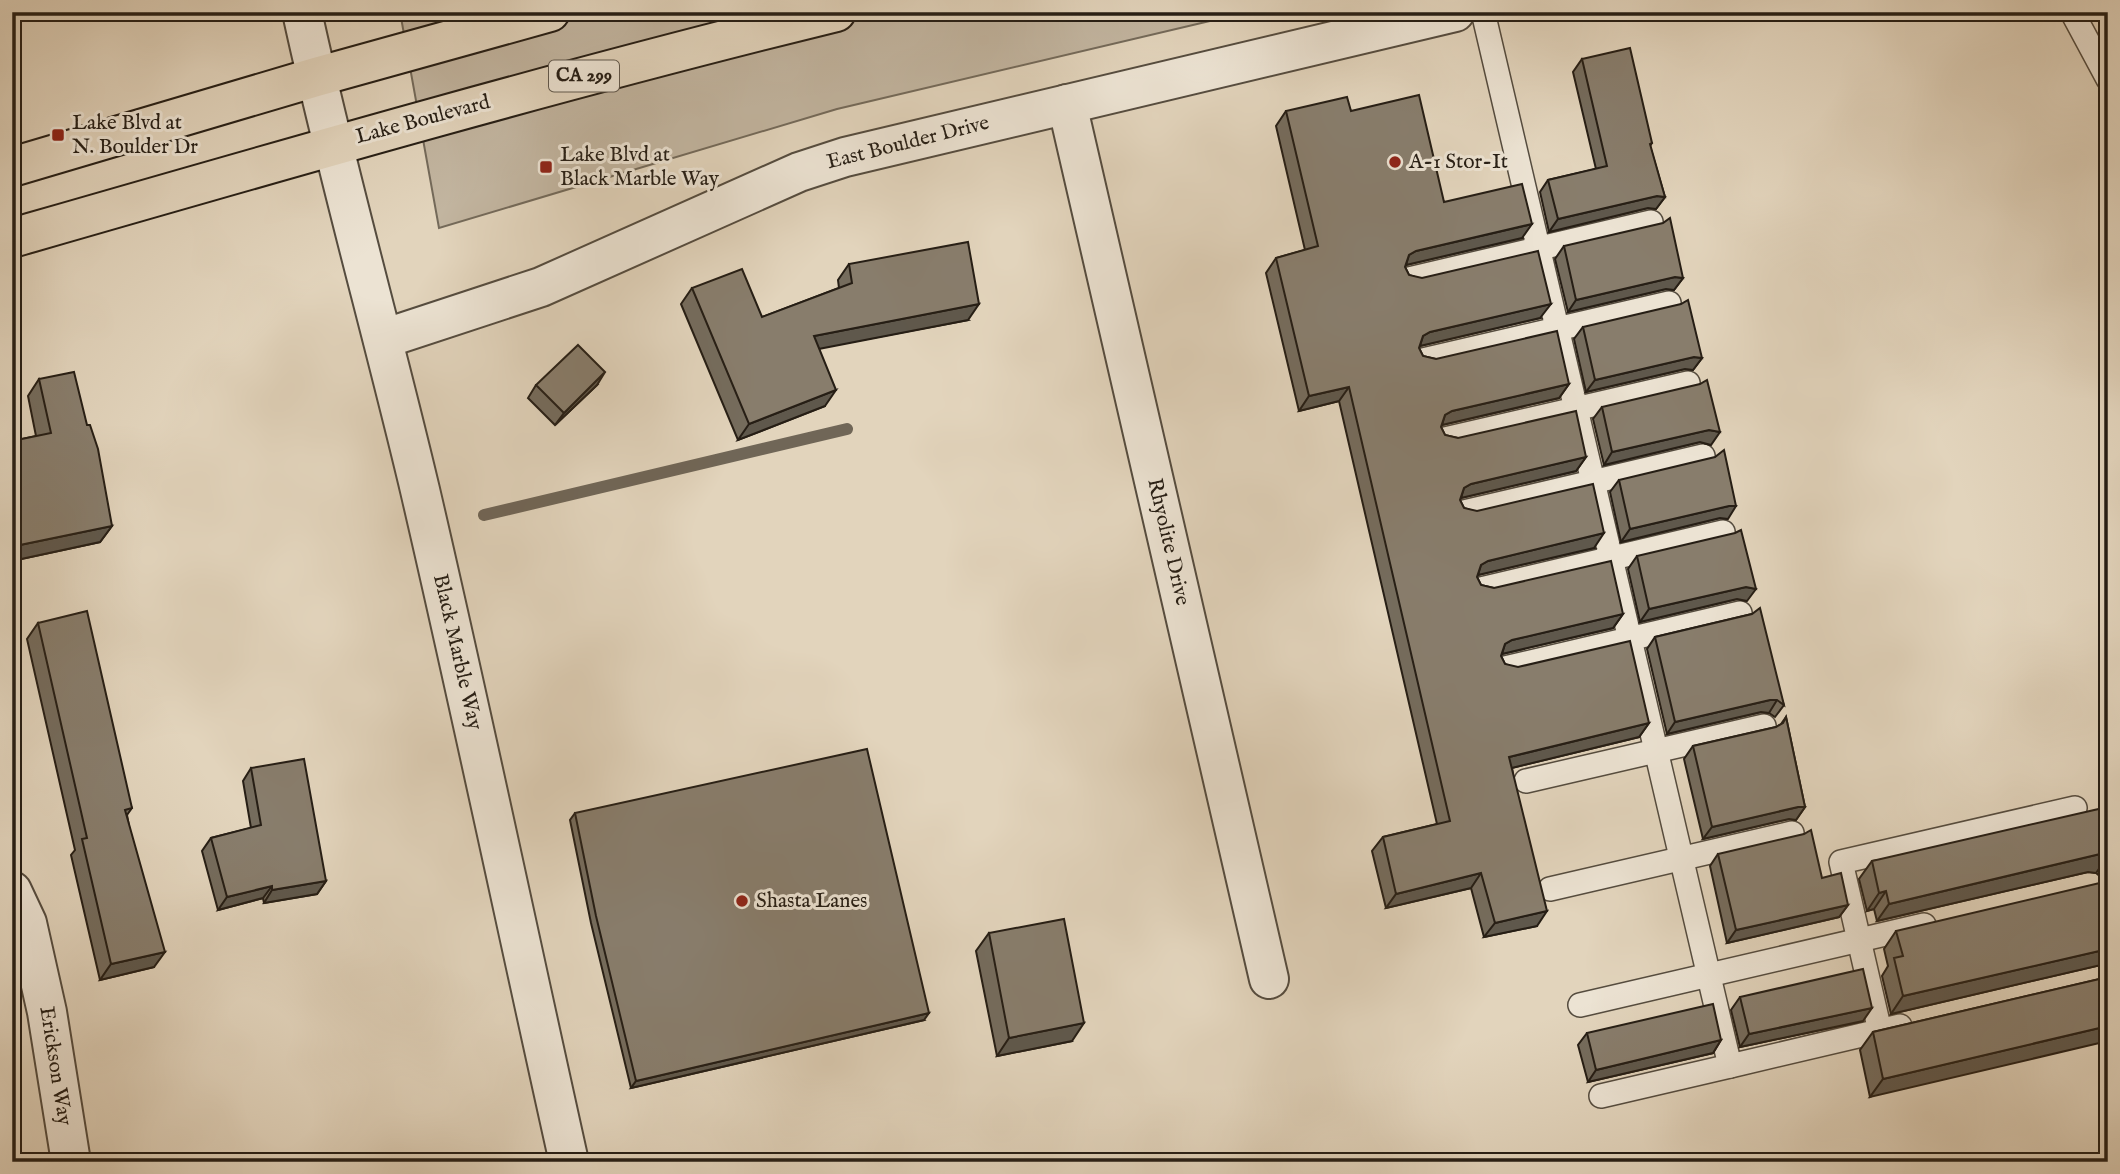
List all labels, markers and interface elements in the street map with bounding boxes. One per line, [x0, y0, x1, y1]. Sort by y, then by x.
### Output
road number: CA 299 [549, 60, 619, 92]
street label: Lake Boulevard [353, 89, 494, 151]
place label: Lake Blvd at N. Boulder Dr [72, 110, 198, 161]
street label: East Boulder Drive [824, 110, 992, 176]
marker: Lake Blvd at N. Boulder Dr [50, 127, 66, 143]
place label: Lake Blvd at Black Marble Way [560, 142, 720, 193]
place label: A-1 Stor-It [1408, 149, 1508, 176]
marker: A-1 Stor-It [1387, 154, 1403, 170]
marker: Lake Blvd at Black Marble Way [538, 159, 554, 175]
street label: Rhyolite Drive [1140, 476, 1196, 609]
street label: Black Marble Way [426, 571, 488, 733]
place label: Shasta Lanes [756, 888, 867, 915]
marker: Shasta Lanes [734, 893, 750, 909]
street label: Erickson Way [32, 1004, 78, 1128]

